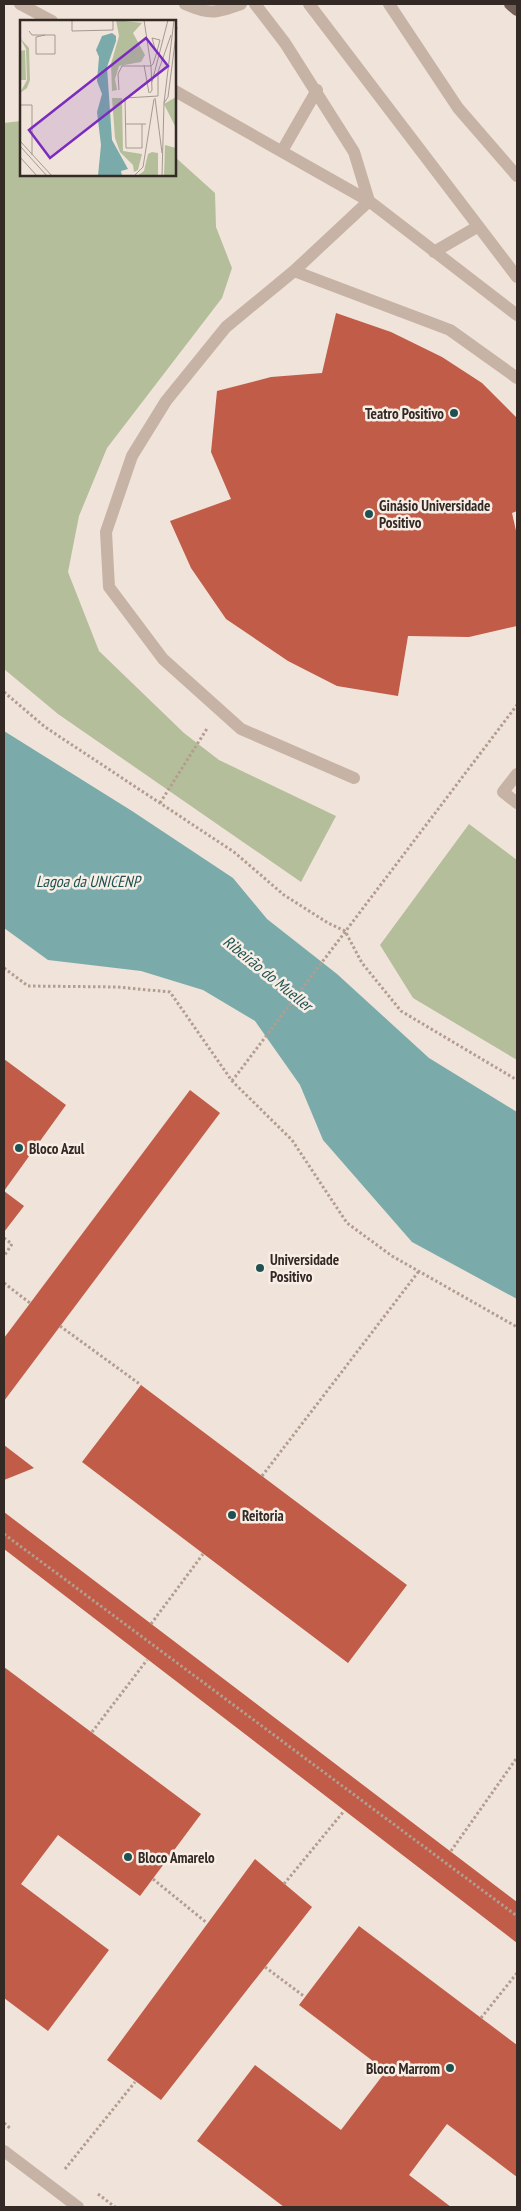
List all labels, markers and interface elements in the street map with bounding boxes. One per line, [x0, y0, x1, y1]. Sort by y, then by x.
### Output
inset map [20, 20, 176, 176]
place label: Teatro Positivo [365, 404, 444, 423]
marker: Teatro Positivo [448, 407, 460, 419]
place label: Ginásio Universidade Positivo [379, 496, 490, 532]
marker: Ginásio Universidade Positivo [363, 508, 375, 520]
water label: Lagoa da UNICENP [36, 871, 142, 891]
water label: Ribeirão do Mueller [219, 931, 319, 1017]
place label: Bloco Azul [29, 1139, 85, 1158]
marker: Bloco Azul [13, 1142, 25, 1154]
place label: Universidade Positivo [270, 1250, 339, 1286]
marker: Universidade Positivo [254, 1262, 266, 1274]
place label: Reitoria [242, 1506, 284, 1525]
marker: Reitoria [226, 1509, 238, 1521]
place label: Bloco Amarelo [138, 1848, 215, 1867]
marker: Bloco Amarelo [122, 1851, 134, 1863]
place label: Bloco Marrom [366, 2059, 440, 2078]
marker: Bloco Marrom [444, 2062, 456, 2074]

